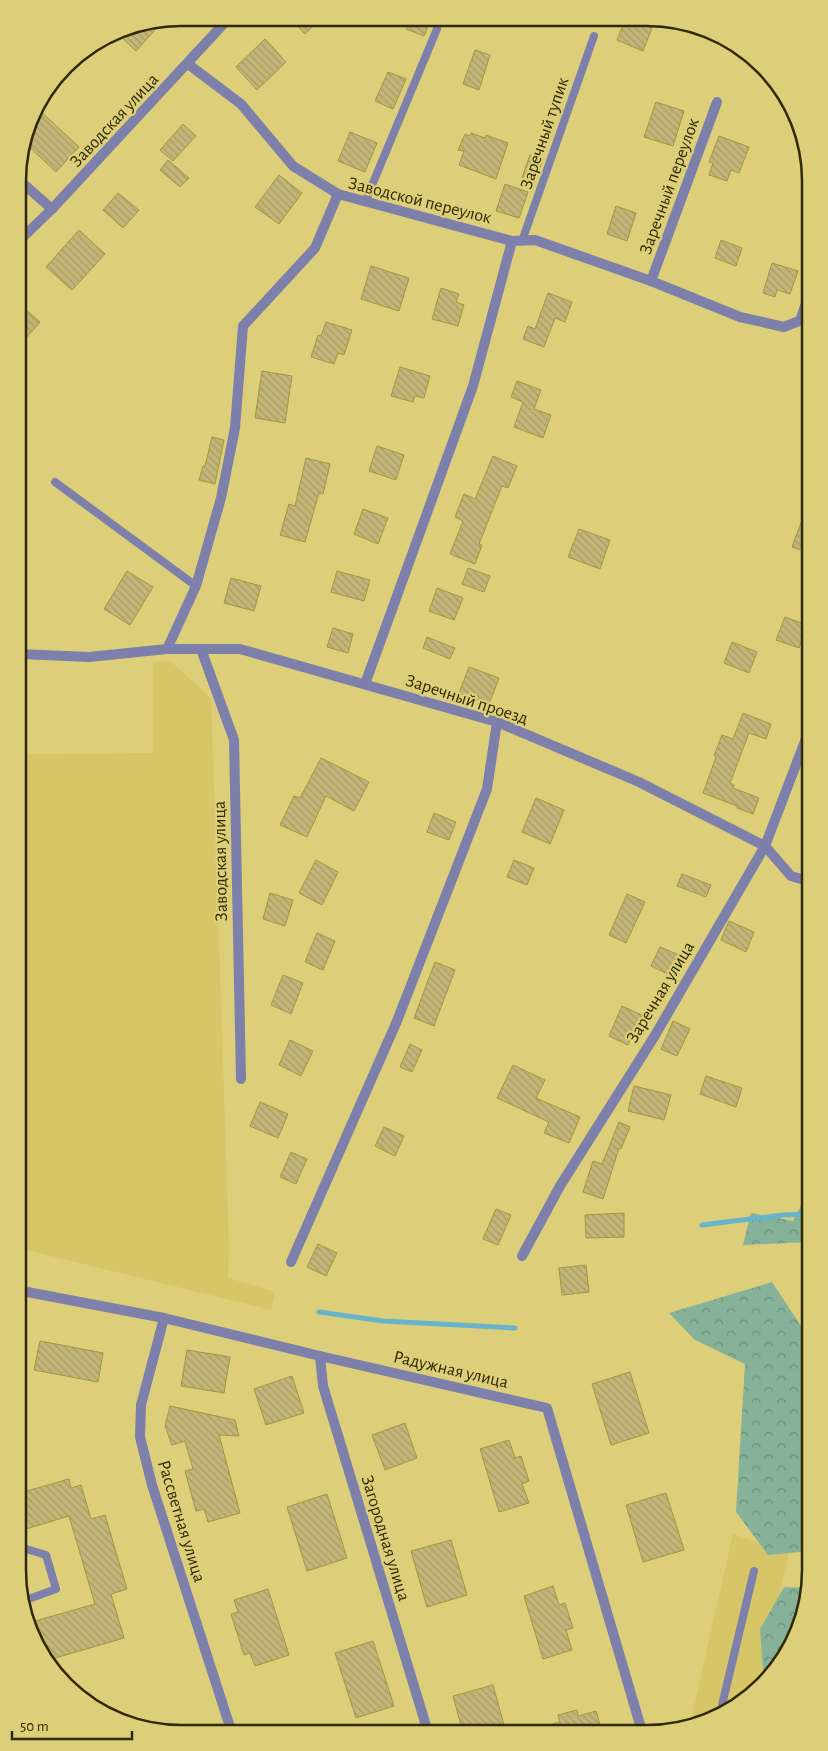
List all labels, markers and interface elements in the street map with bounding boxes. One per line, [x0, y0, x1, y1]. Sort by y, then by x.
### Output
street label: Заводская улица [67, 70, 162, 171]
street label: Заречный тупик [517, 74, 573, 192]
street label: Заречный переулок [637, 115, 703, 257]
street label: Заводской переулок [346, 174, 494, 228]
street label: Заречный проезд [403, 672, 530, 728]
street label: Заводская улица [211, 801, 231, 921]
street label: Заречная улица [624, 939, 698, 1046]
street label: Радужная улица [392, 1348, 510, 1392]
street label: Рассветная улица [154, 1458, 208, 1585]
street label: Загородная улица [357, 1473, 413, 1603]
scale bar [12, 1708, 132, 1740]
text: 50 m [20, 1719, 49, 1734]

